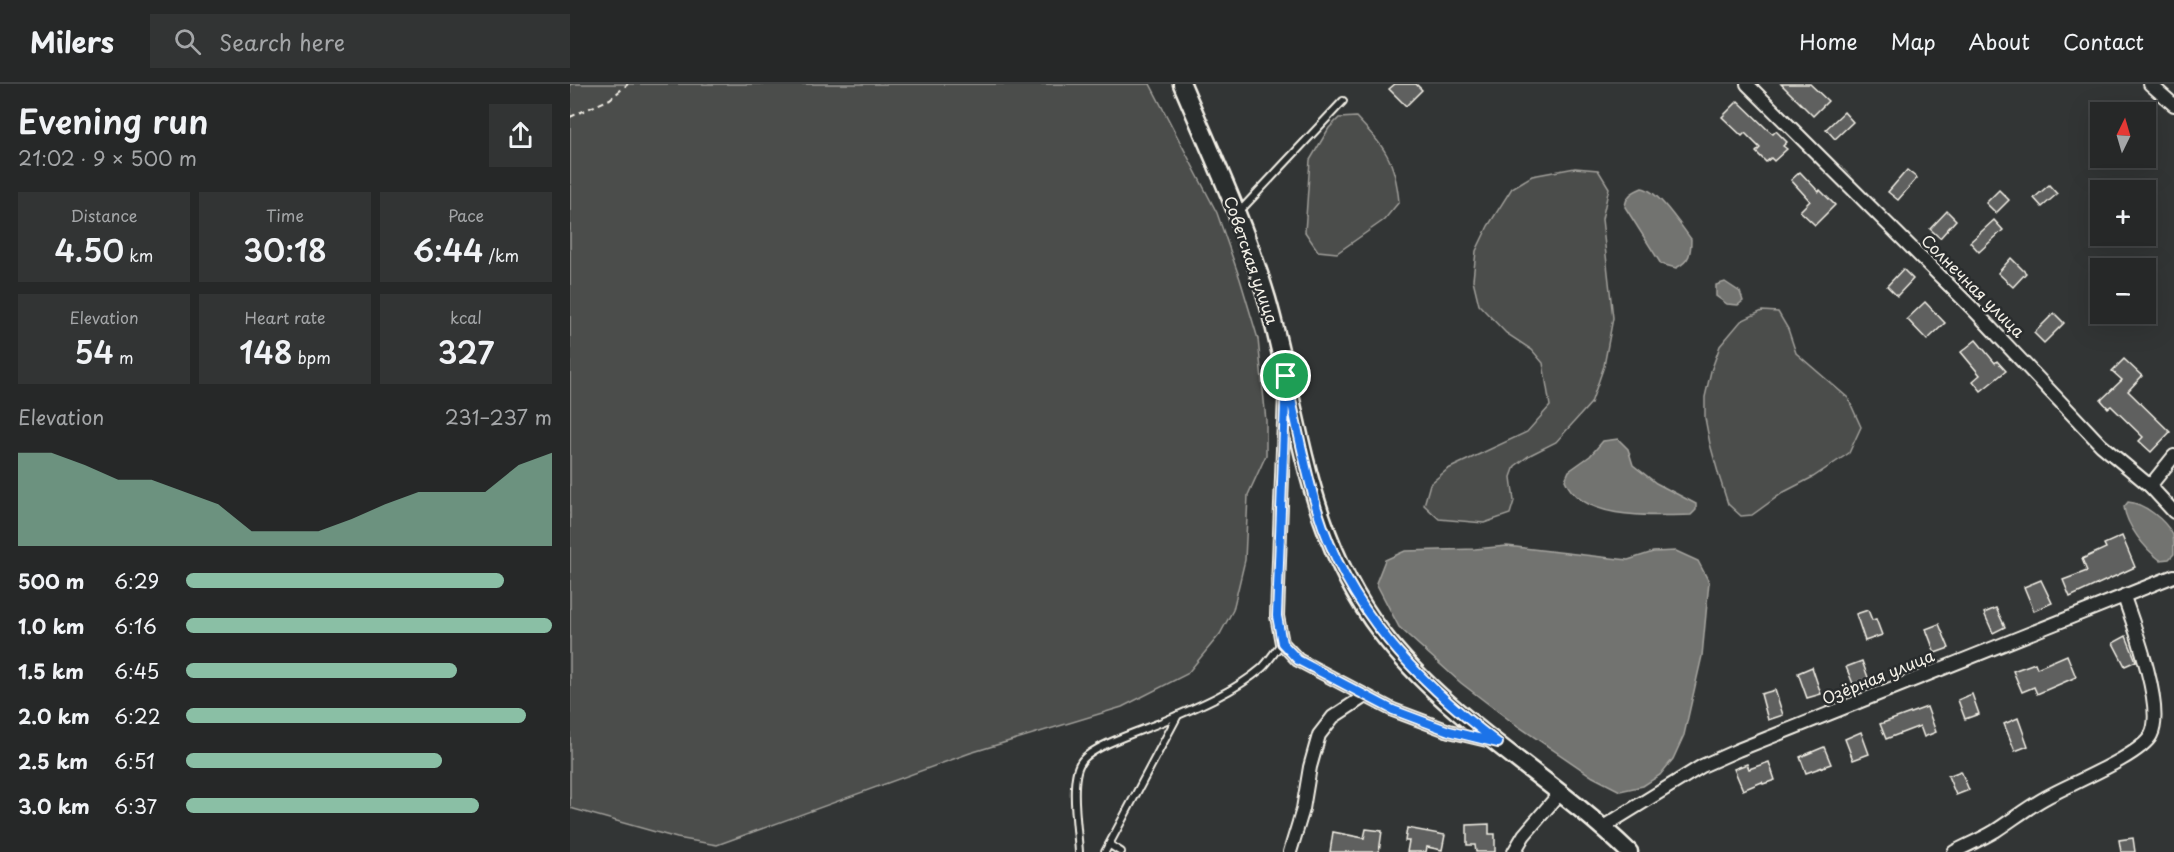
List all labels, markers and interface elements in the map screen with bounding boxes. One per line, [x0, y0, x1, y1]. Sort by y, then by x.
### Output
search box [150, 14, 570, 68]
text: Milers [30, 20, 114, 63]
icon: search [171, 25, 204, 58]
text: Search here [219, 25, 345, 58]
text: Home [1799, 25, 1858, 57]
text: Map [1891, 25, 1936, 57]
text: About [1969, 25, 2030, 57]
text: Contact [2063, 25, 2144, 57]
text: Evening run [18, 95, 209, 145]
north arrow [2090, 102, 2156, 168]
map controls [2090, 102, 2156, 324]
button: share [489, 104, 552, 167]
text: 21:02 · 9 × 500 m [18, 143, 197, 173]
button: + [2090, 180, 2156, 246]
street label: Советская улица [1219, 192, 1285, 327]
text: Distance [70, 203, 138, 227]
text: Time [266, 203, 304, 227]
text: Pace [448, 203, 484, 227]
text: 4.50 [55, 227, 124, 272]
text: 30:18 [243, 227, 327, 272]
text: 6:44 [413, 227, 483, 272]
street label: Солнечная улица [1917, 228, 2031, 342]
text: km [124, 243, 153, 267]
text: /km [483, 243, 519, 267]
button: − [2090, 258, 2156, 324]
text: Elevation [69, 305, 139, 329]
text: Heart rate [245, 305, 325, 329]
text: kcal [450, 305, 482, 329]
text: 54 [74, 329, 114, 374]
text: 148 [239, 329, 292, 374]
text: 327 [438, 329, 494, 374]
text: m [114, 345, 134, 369]
text: bpm [292, 345, 331, 369]
pin [1260, 350, 1311, 401]
icon: arrive [1269, 359, 1302, 392]
text: Elevation [18, 402, 104, 432]
text: 231–237 m [445, 402, 552, 432]
text: 500 m [18, 566, 85, 596]
text: 6:29 [114, 566, 159, 596]
text: 1.0 km [18, 611, 85, 641]
text: 6:16 [114, 611, 157, 641]
street label: Озёрная улица [1818, 643, 1937, 710]
text: 1.5 km [18, 656, 84, 686]
text: 6:45 [114, 656, 159, 686]
text: 2.0 km [18, 701, 90, 731]
text: 6:22 [114, 701, 161, 731]
text: 2.5 km [18, 746, 88, 776]
text: 6:51 [114, 746, 155, 776]
text: 3.0 km [18, 791, 90, 821]
text: 6:37 [114, 791, 157, 821]

